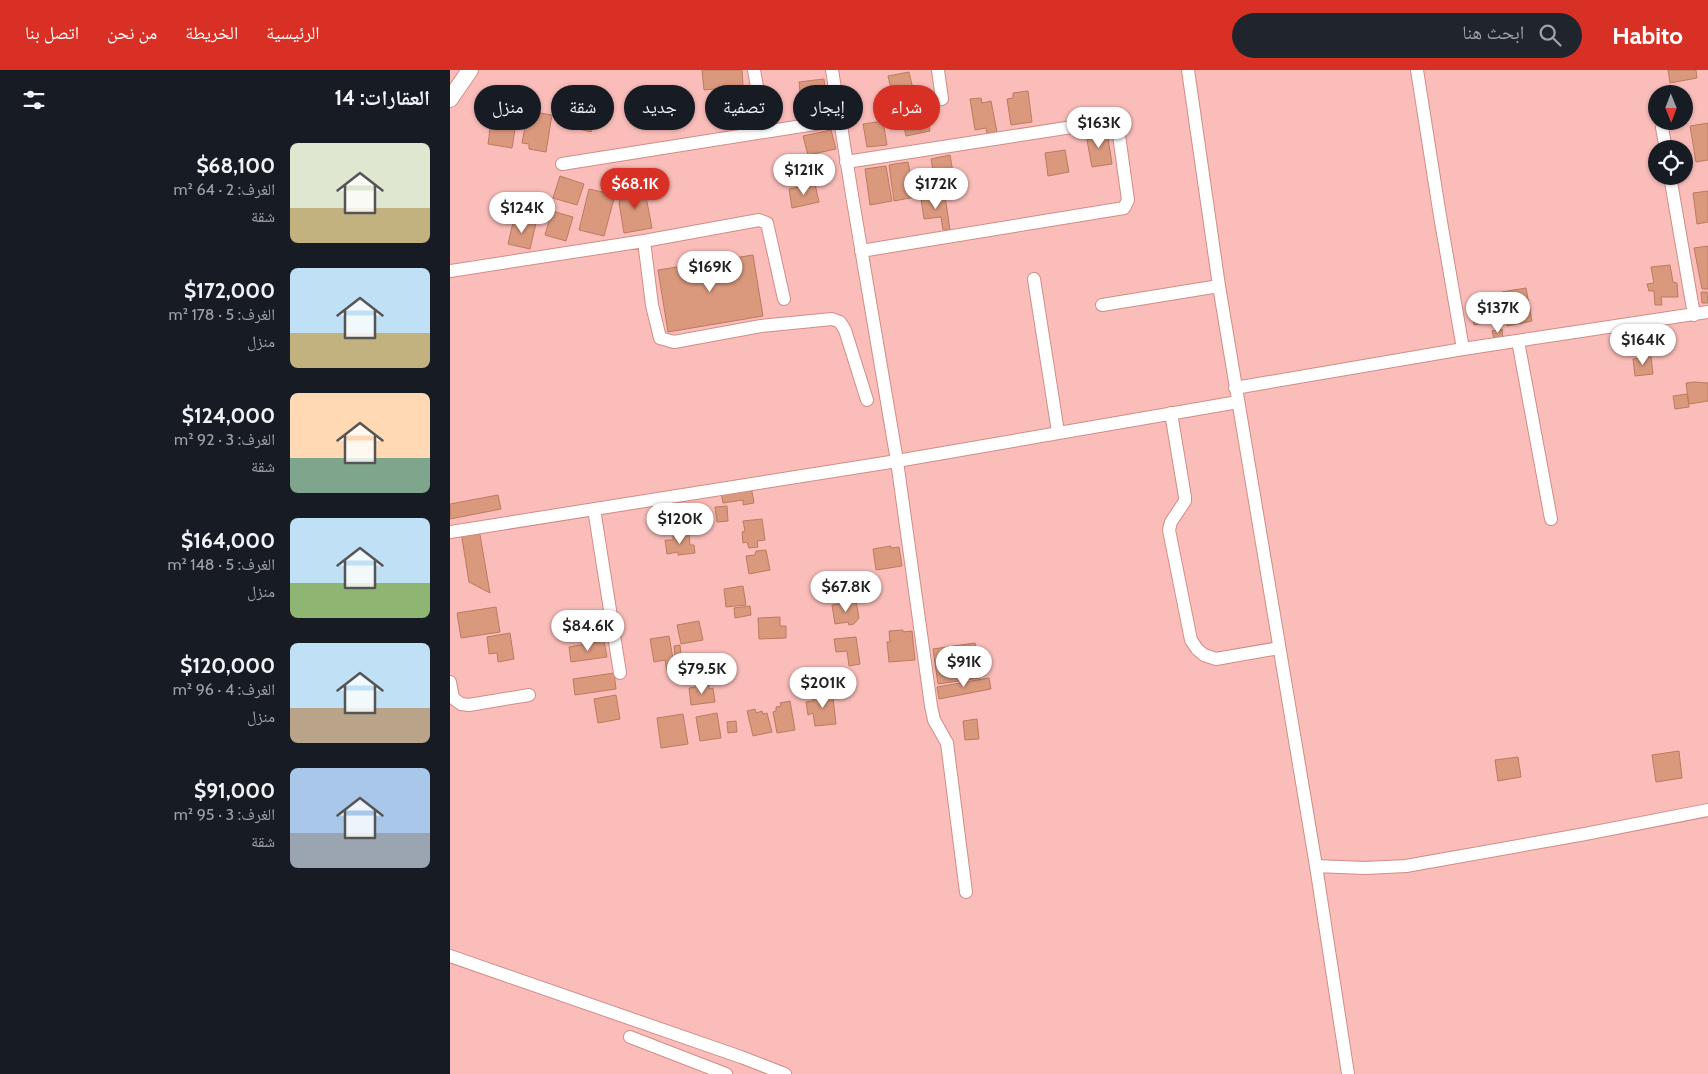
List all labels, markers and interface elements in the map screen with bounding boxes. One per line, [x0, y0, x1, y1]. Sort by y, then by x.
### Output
search box [1232, 13, 1582, 58]
text: ابحث هنا [1462, 21, 1524, 44]
icon: search [1536, 21, 1564, 49]
text: Habito [1612, 21, 1683, 50]
text: اتصل بنا [25, 22, 79, 44]
text: من نحن [107, 22, 157, 44]
text: الخريطة [185, 22, 238, 44]
text: الرئيسية [266, 22, 320, 44]
text: العقارات: 14 [334, 85, 430, 110]
chip: منزل [474, 85, 541, 130]
chip: شقة [551, 85, 614, 130]
chip: جديد [624, 85, 695, 130]
chip: تصفية [705, 85, 783, 130]
chip: إيجار [793, 85, 863, 130]
chip: شراء [873, 85, 940, 130]
north arrow [1648, 85, 1692, 130]
map controls [1648, 85, 1693, 185]
icon: filters [20, 86, 48, 114]
pin: $163K [1064, 106, 1134, 149]
text: $163K [1078, 113, 1120, 132]
button: locate [1648, 140, 1693, 185]
text: $68,100 [196, 153, 275, 178]
pin: $121K [769, 154, 839, 196]
text: $121K [784, 160, 824, 179]
icon: home [330, 163, 390, 223]
pin: $68.1K [594, 168, 676, 210]
pin: $172K [901, 168, 971, 210]
text: $68.1K [611, 174, 659, 193]
text: $172K [915, 174, 957, 193]
text: الغرف: 2 · 64 m² [174, 180, 275, 199]
pin: $124K [487, 191, 557, 234]
text: $124K [500, 198, 544, 217]
text: شقة [251, 207, 275, 226]
pin: $169K [675, 250, 745, 293]
text: $169K [688, 257, 732, 276]
text: $172,000 [184, 278, 275, 303]
icon: home [330, 288, 390, 348]
pin: $137K [1463, 292, 1533, 334]
text: $137K [1477, 298, 1519, 317]
text: الغرف: 5 · 178 m² [169, 305, 275, 324]
pin: $164K [1608, 324, 1678, 366]
text: $164K [1621, 330, 1665, 349]
text: منزل [247, 332, 275, 351]
text: $124,000 [182, 403, 275, 428]
icon: home [330, 413, 390, 473]
text: الغرف: 3 · 92 m² [174, 430, 275, 449]
text: شقة [251, 457, 275, 476]
pin: $120K [645, 502, 715, 545]
text: $120K [658, 509, 702, 528]
text: $164,000 [181, 528, 275, 553]
icon: home [330, 538, 390, 598]
text: الغرف: 5 · 148 m² [167, 555, 275, 574]
pin: $67.8K [805, 570, 887, 613]
text: $67.8K [821, 577, 871, 596]
text: منزل [247, 582, 275, 601]
pin: $84.6K [547, 610, 629, 652]
text: $84.6K [562, 616, 614, 635]
pin: $91K [934, 646, 994, 688]
pin: $79.5K [661, 652, 743, 695]
text: $91K [947, 652, 981, 671]
text: $120,000 [180, 653, 275, 678]
text: $79.5K [678, 659, 726, 678]
icon: home [330, 663, 390, 723]
pin: $201K [788, 666, 858, 709]
text: $201K [801, 673, 845, 692]
text: الغرف: 4 · 96 m² [173, 680, 275, 699]
text: منزل [247, 707, 275, 726]
text: $91,000 [194, 778, 275, 803]
icon: home [330, 788, 390, 848]
text: الغرف: 3 · 95 m² [174, 805, 275, 824]
text: شقة [251, 832, 275, 851]

